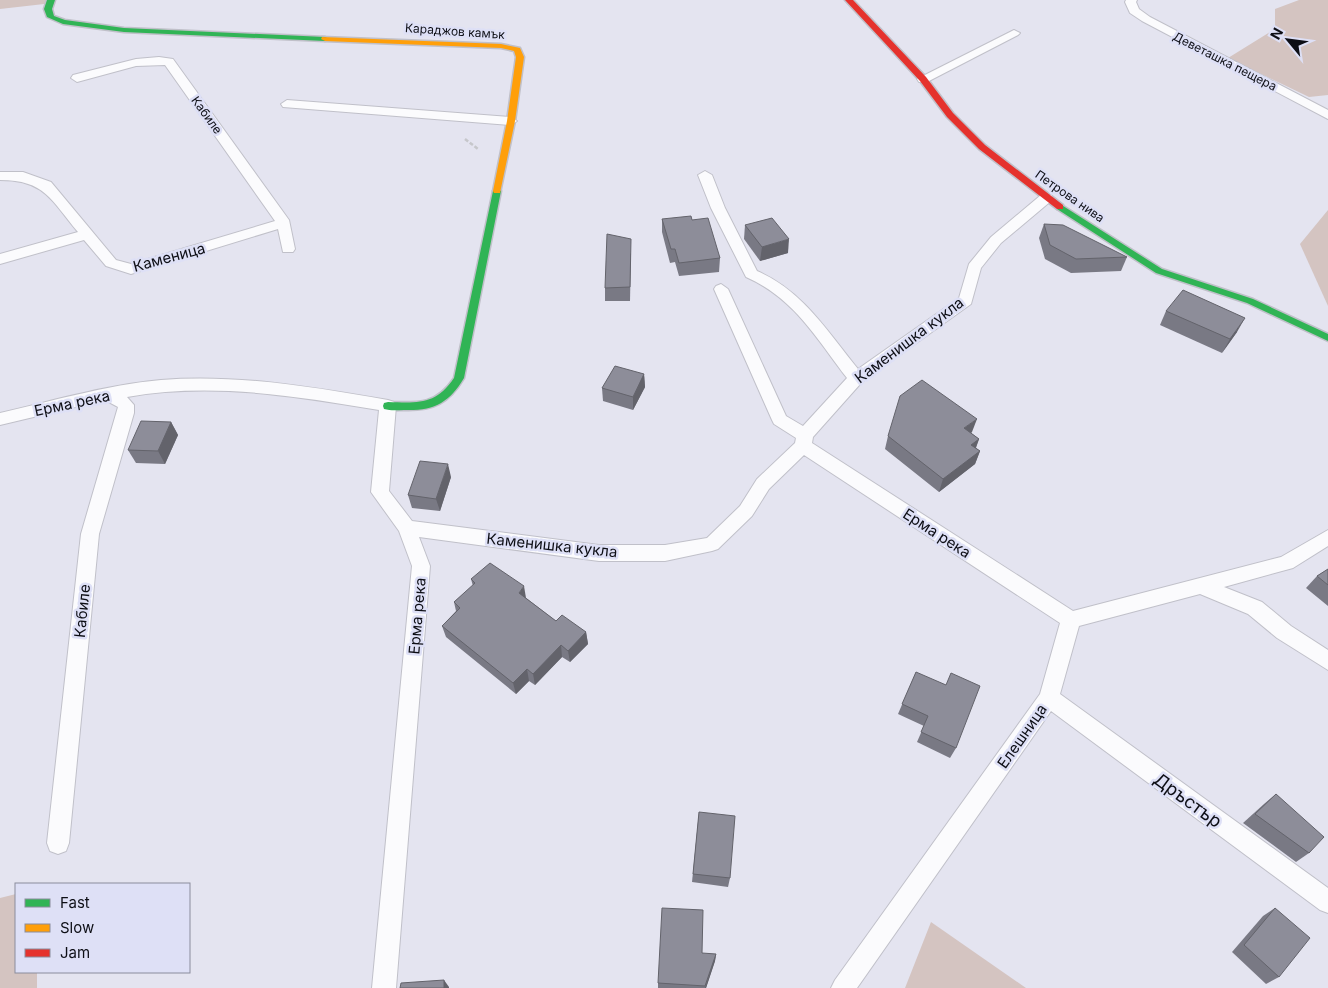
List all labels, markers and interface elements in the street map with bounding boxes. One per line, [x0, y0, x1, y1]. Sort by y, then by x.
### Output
north arrow [1263, 15, 1313, 65]
street label: Караджов камък [405, 20, 506, 42]
text: N [1266, 25, 1286, 42]
street label: Деветашка пещера [1171, 28, 1279, 94]
street label: Кабиле [188, 93, 226, 137]
street label: Петрова нива [1033, 167, 1107, 225]
street label: Каменица [131, 238, 207, 276]
street label: Каменишка кукла [851, 293, 967, 387]
street label: Ерма река [32, 386, 112, 420]
street label: Ерма река [900, 504, 974, 562]
street label: Каменишка кукла [486, 529, 618, 561]
street label: Ерма река [404, 577, 430, 655]
street label: Кабиле [70, 583, 94, 639]
street label: Елешница [993, 700, 1051, 772]
street label: Дръстър [1150, 768, 1226, 832]
legend [15, 883, 190, 973]
text: Fast [60, 893, 90, 912]
text: Slow [60, 918, 94, 937]
text: Jam [60, 943, 90, 962]

